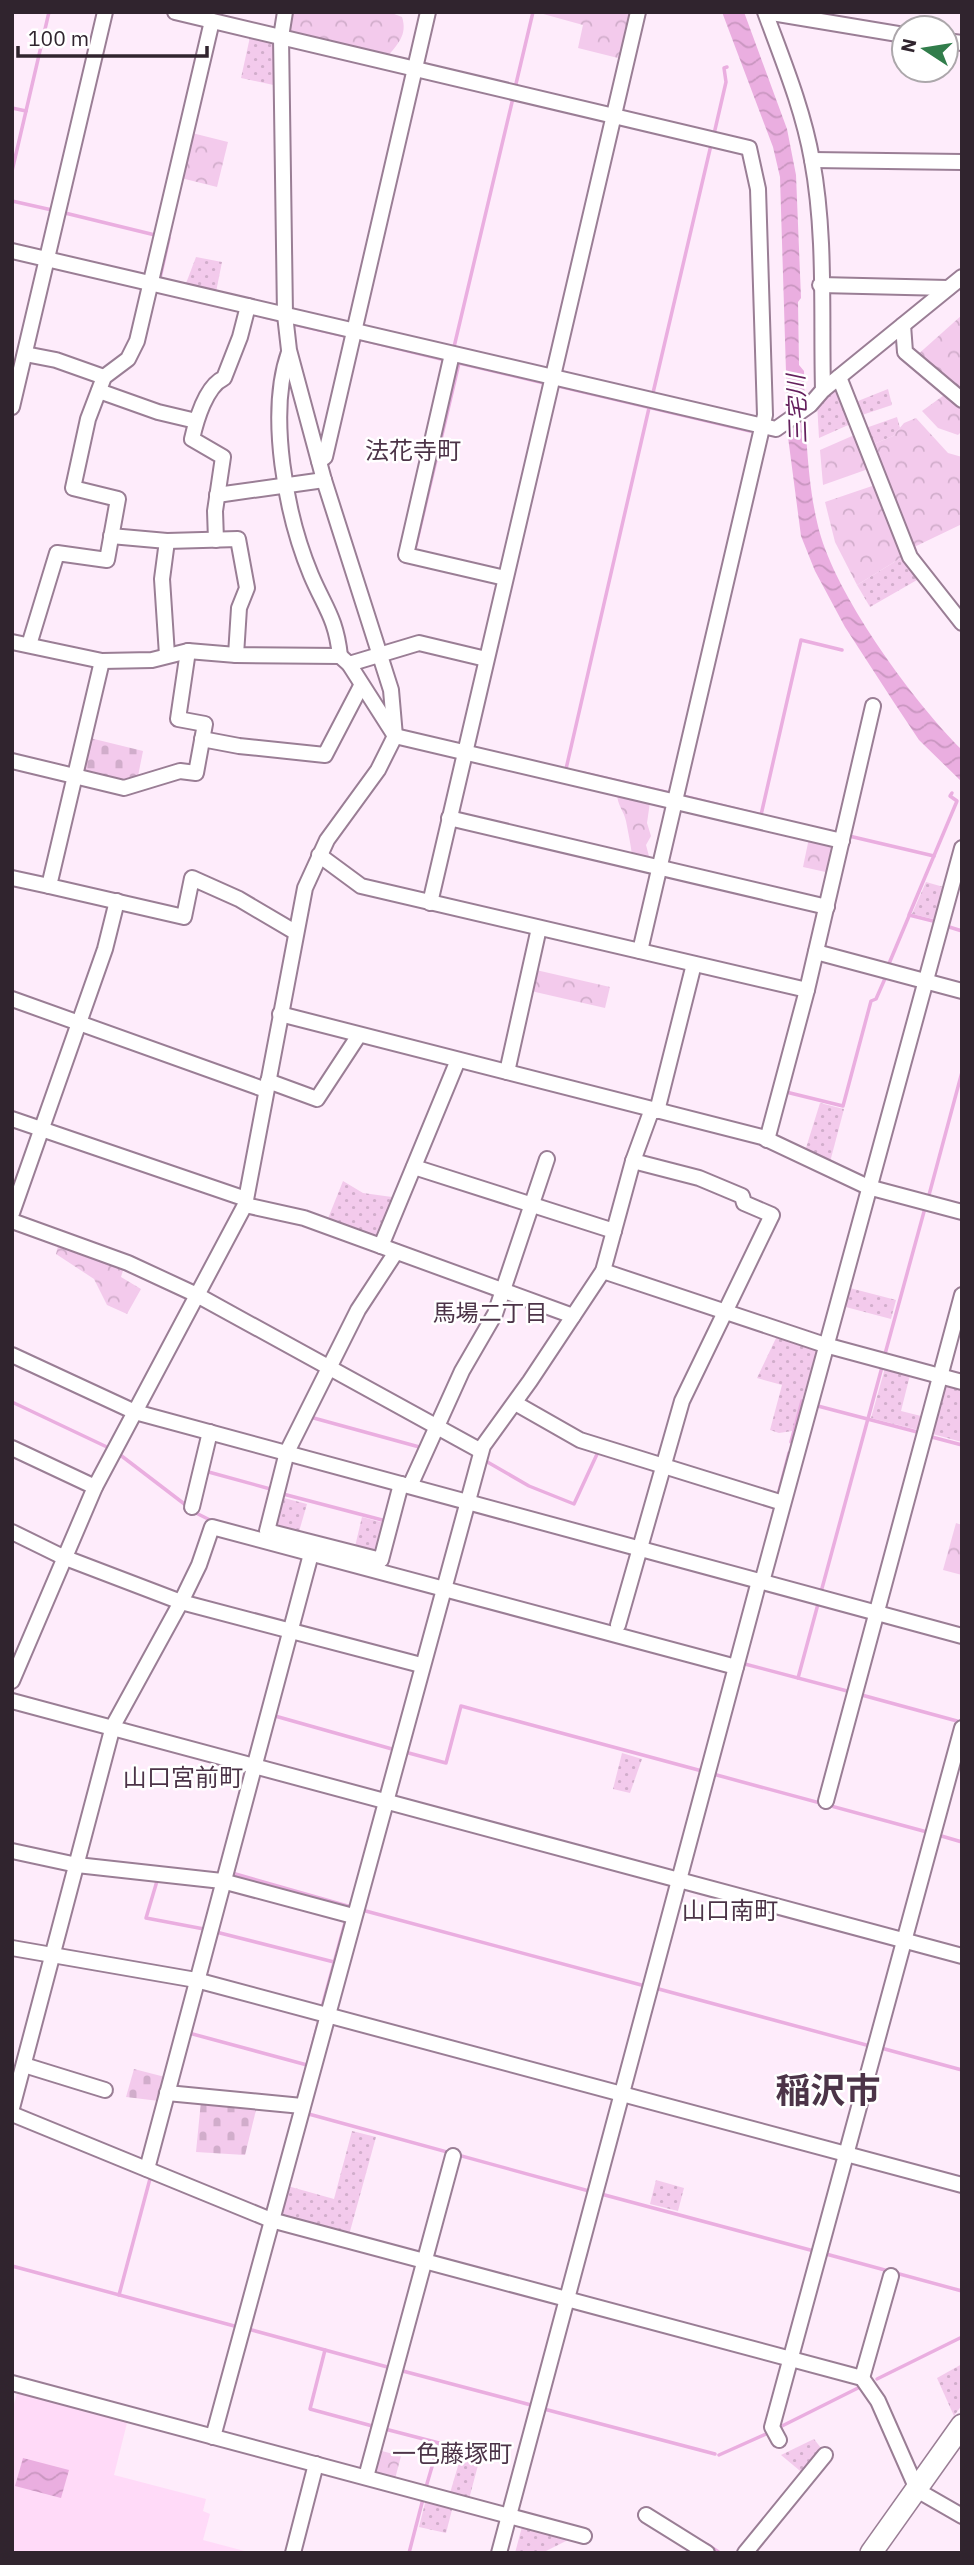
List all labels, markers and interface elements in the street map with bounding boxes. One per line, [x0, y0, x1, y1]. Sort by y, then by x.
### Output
scale bar [18, 14, 206, 58]
north arrow [890, 14, 960, 84]
text: 100 m [28, 24, 89, 52]
text: N [895, 36, 922, 55]
water label: 三宅川 [780, 371, 812, 444]
district label: 法花寺町 [365, 434, 461, 466]
district label: 馬場二丁目 [433, 1297, 548, 1327]
district label: 山口宮前町 [123, 1761, 243, 1793]
district label: 山口南町 [682, 1894, 778, 1926]
district label: 稲沢市 [775, 2067, 881, 2113]
district label: 一色藤塚町 [392, 2437, 512, 2469]

